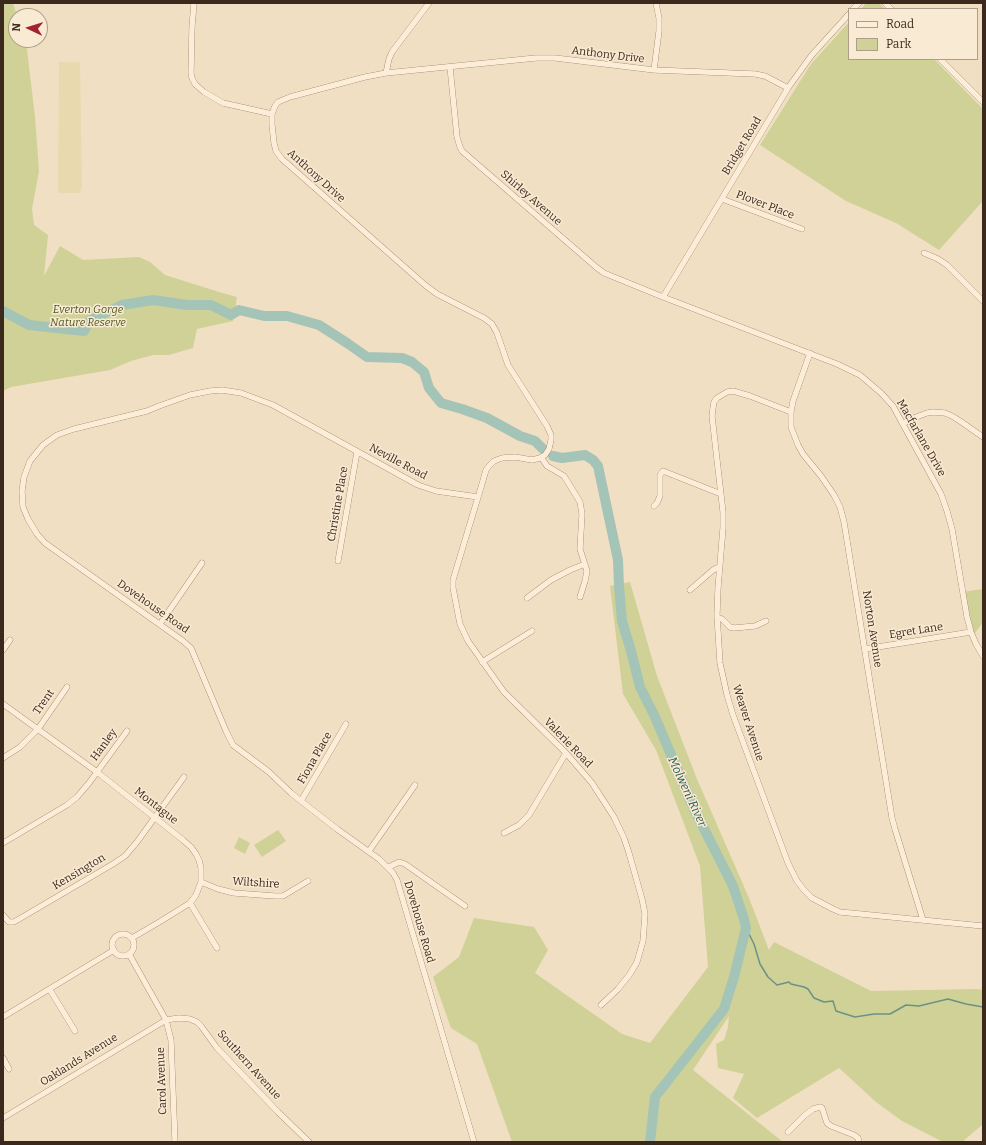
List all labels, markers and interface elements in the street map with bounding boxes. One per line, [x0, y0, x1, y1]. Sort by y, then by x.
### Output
north arrow [8, 8, 48, 48]
legend [848, 8, 978, 60]
text: Road [886, 17, 914, 31]
text: N [10, 23, 23, 32]
text: Park [886, 37, 911, 51]
street label: Anthony Drive [571, 44, 645, 66]
street label: Bridget Road [719, 115, 765, 177]
street label: Anthony Drive [284, 147, 348, 205]
street label: Shirley Avenue [498, 168, 564, 228]
street label: Plover Place [734, 188, 796, 222]
park label: Everton Gorge Nature Reserve [50, 303, 126, 329]
street label: Macfarlane Drive [894, 397, 948, 479]
street label: Neville Road [367, 441, 429, 483]
street label: Christine Place [325, 465, 351, 543]
street label: Dovehouse Road [114, 577, 192, 637]
street label: Norton Avenue [859, 590, 885, 668]
street label: Egret Lane [888, 620, 944, 642]
street label: Weaver Avenue [729, 683, 767, 763]
street label: Trent [31, 687, 57, 717]
street label: Valerie Road [541, 715, 595, 771]
street label: Hanley [88, 726, 120, 764]
street label: Fiona Place [295, 730, 335, 786]
water label: Molweni River [665, 755, 709, 829]
street label: Montague [132, 785, 180, 827]
street label: Kensington [50, 851, 108, 893]
street label: Wiltshire [232, 875, 280, 891]
street label: Dovehouse Road [401, 879, 437, 965]
street label: Southern Avenue [214, 1028, 284, 1102]
street label: Oaklands Avenue [38, 1031, 120, 1089]
street label: Carol Avenue [154, 1047, 170, 1115]

